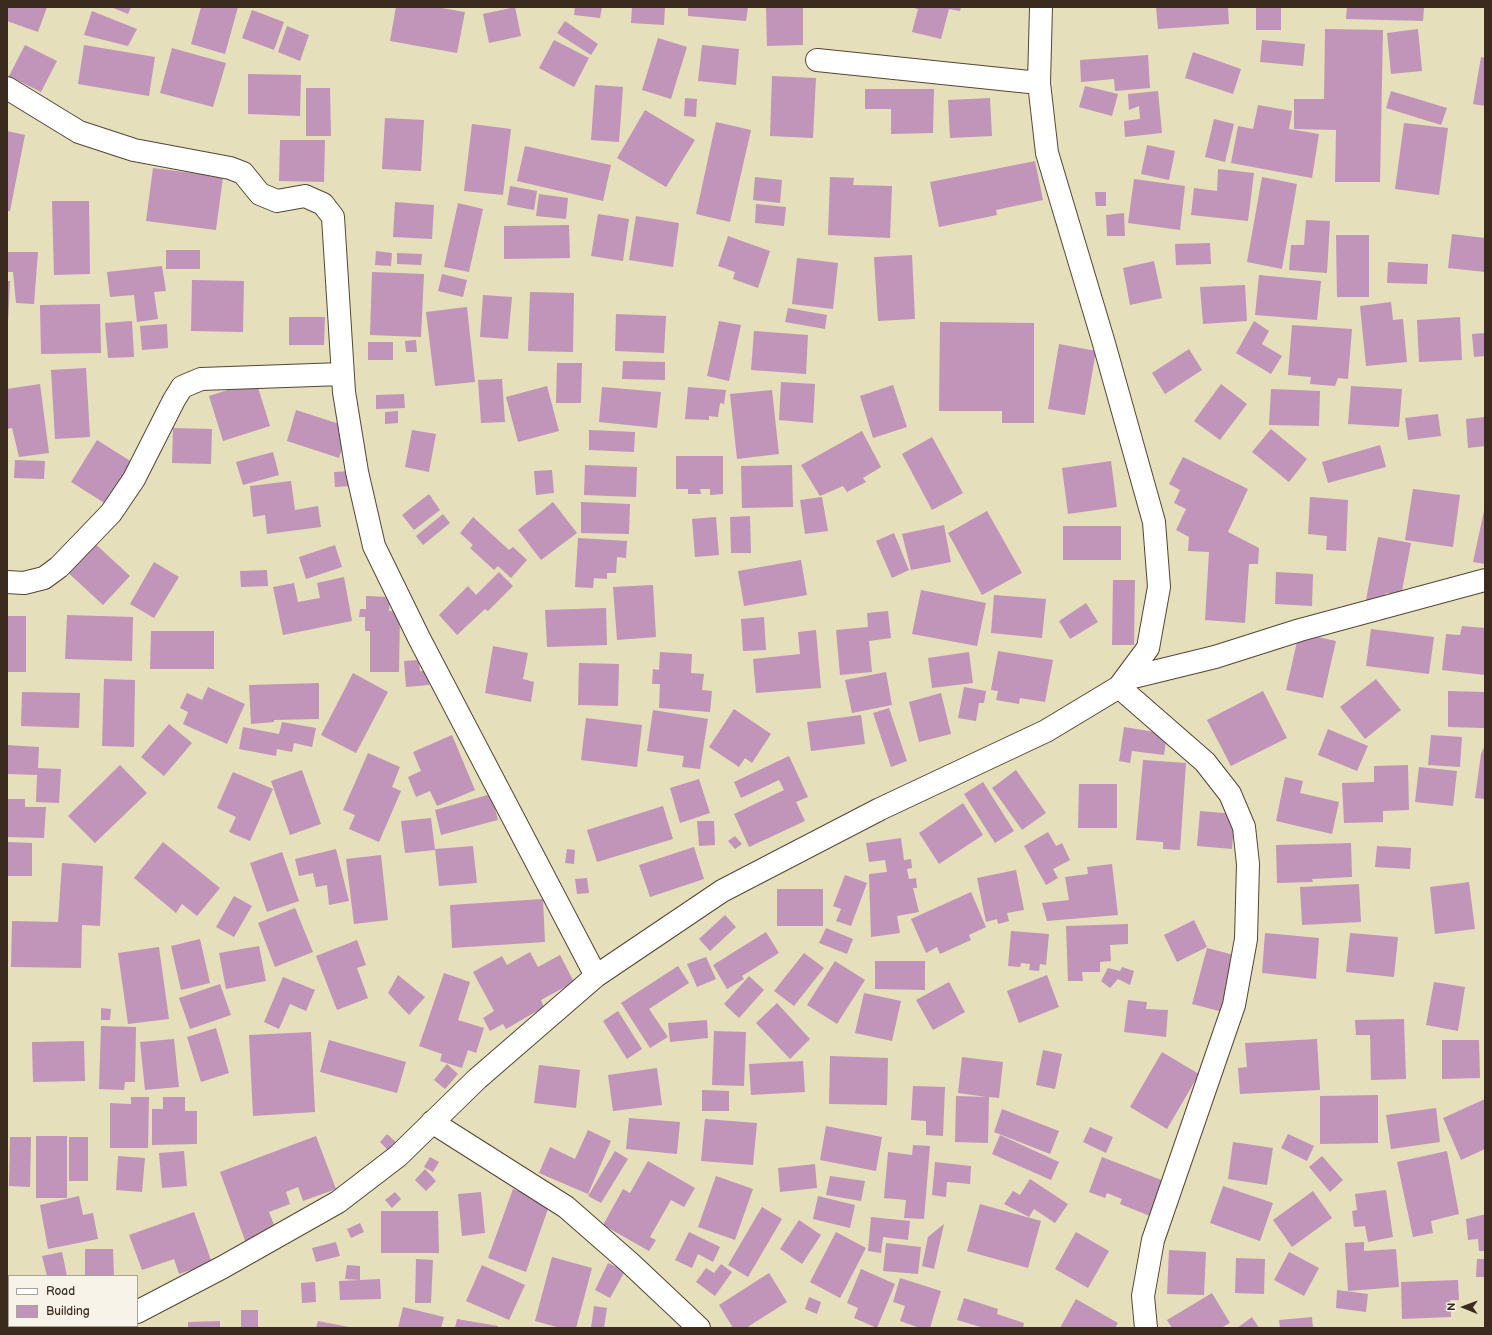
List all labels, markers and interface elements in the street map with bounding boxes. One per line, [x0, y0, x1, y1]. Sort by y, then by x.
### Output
legend [8, 1275, 138, 1327]
text: Road [46, 1284, 75, 1299]
north arrow [1444, 1287, 1484, 1327]
text: N [1445, 1303, 1458, 1311]
text: Building [46, 1304, 90, 1319]

